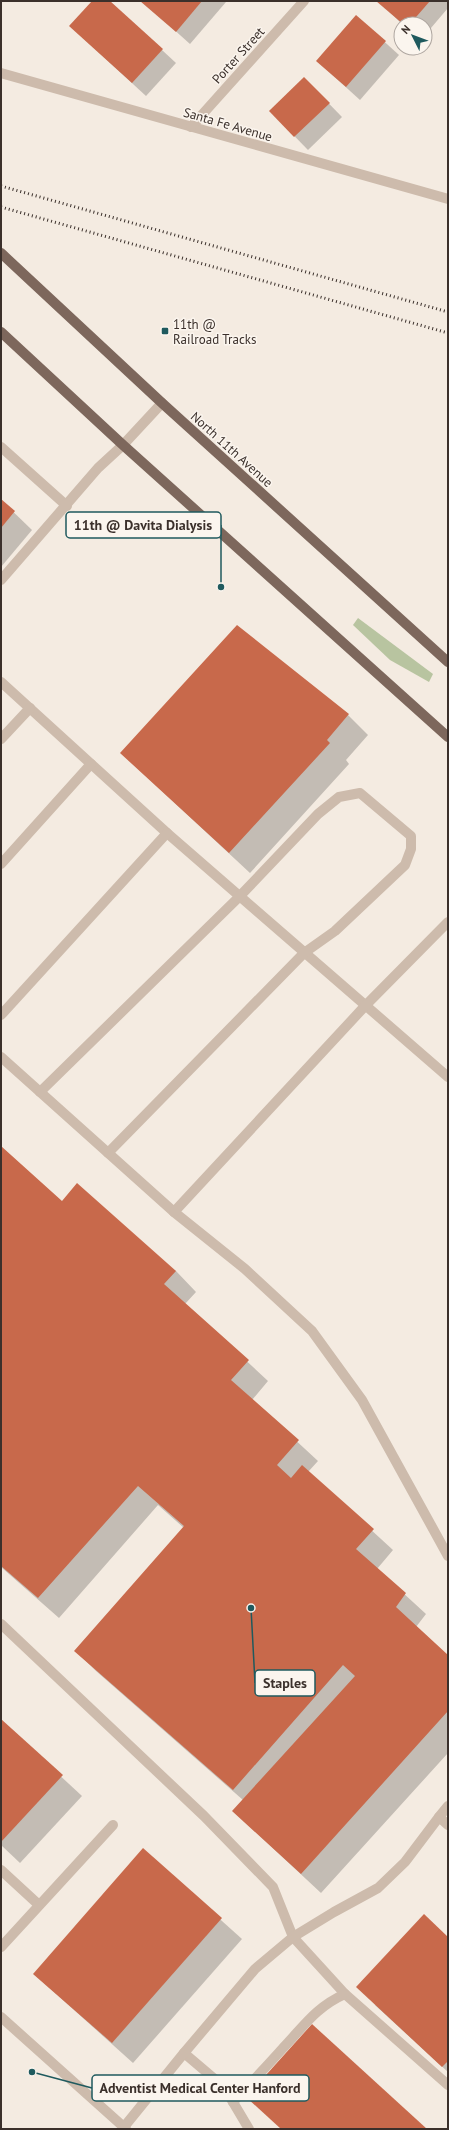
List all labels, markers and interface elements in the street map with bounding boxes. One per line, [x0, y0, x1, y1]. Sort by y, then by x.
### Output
north arrow [393, 16, 433, 56]
text: N [398, 22, 413, 37]
street label: Porter Street [208, 23, 269, 87]
street label: Santa Fe Avenue [181, 104, 274, 145]
place label: 11th @ Railroad Tracks [173, 316, 257, 348]
marker: 11th @ Railroad Tracks [160, 326, 170, 336]
street label: North 11th Avenue [187, 408, 276, 491]
callout: 11th @ Davita Dialysis [66, 512, 221, 538]
text: 11th @ Davita Dialysis [74, 516, 212, 534]
callout: Staples [255, 1670, 315, 1696]
text: Staples [263, 1674, 307, 1692]
callout: Adventist Medical Center Hanford [92, 2075, 309, 2101]
text: Adventist Medical Center Hanford [100, 2079, 300, 2097]

